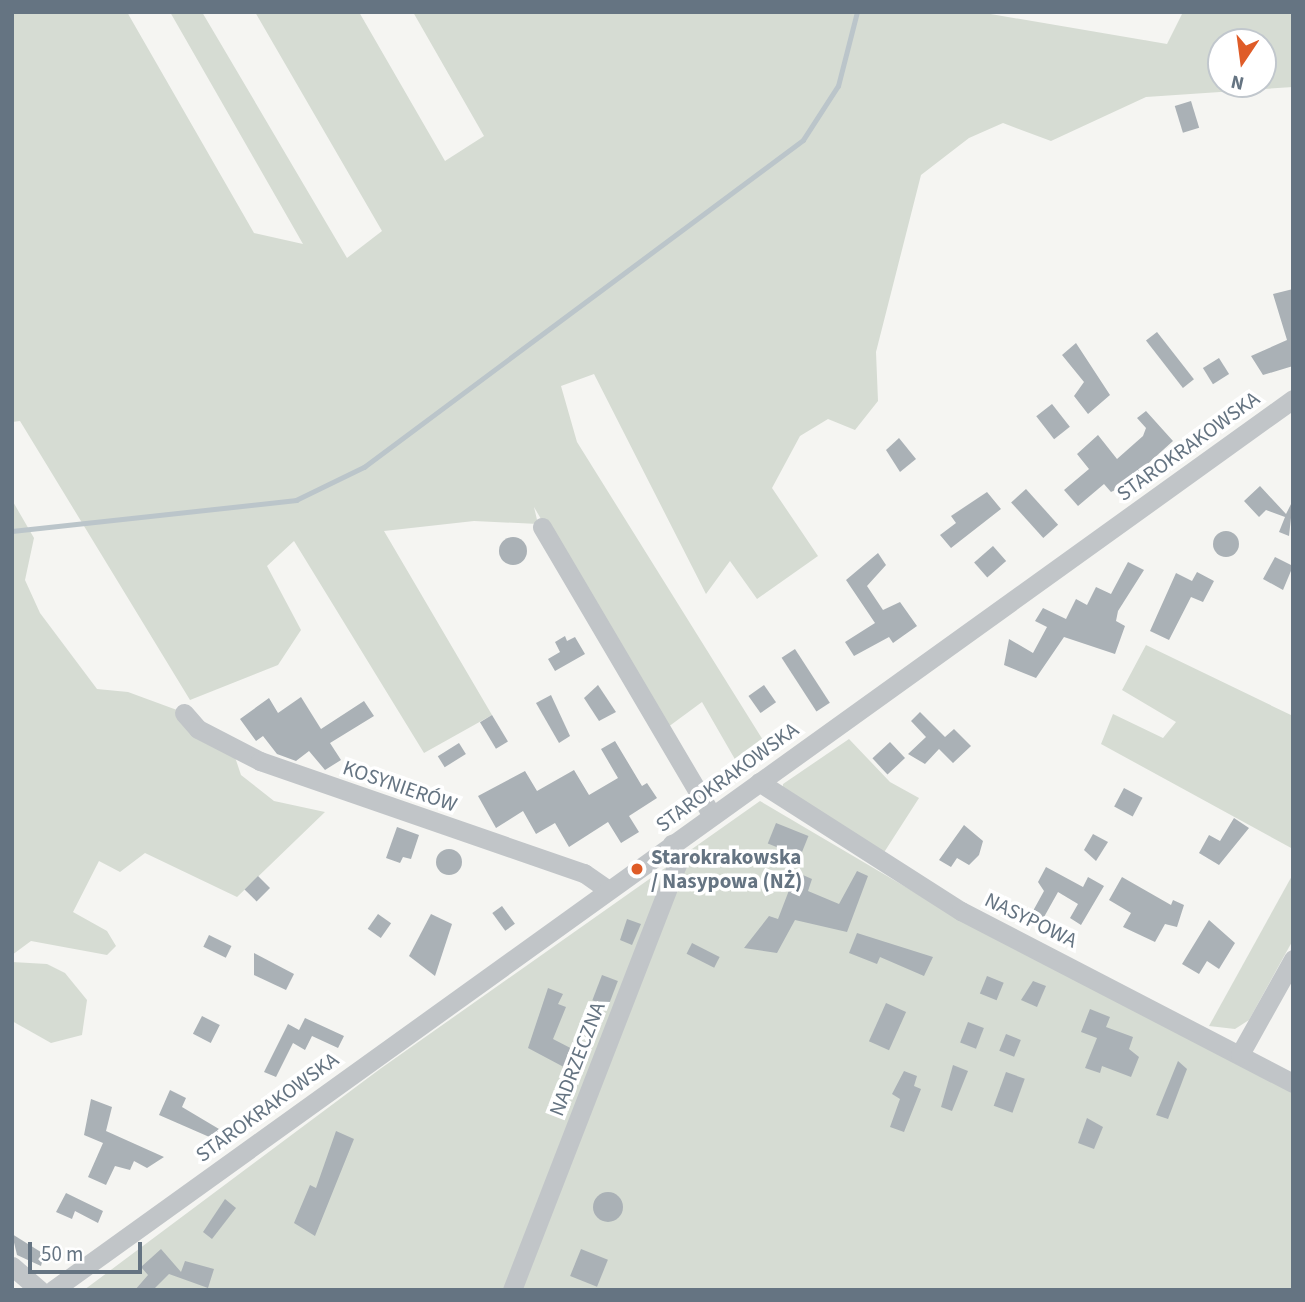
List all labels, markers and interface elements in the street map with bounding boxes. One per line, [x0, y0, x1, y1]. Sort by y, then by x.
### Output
north arrow [1207, 28, 1277, 98]
text: N [1228, 67, 1247, 97]
street label: STAROKRAKOWSKA [1112, 386, 1264, 506]
street label: STAROKRAKOWSKA [651, 717, 803, 837]
street label: KOSYNIERÓW [340, 755, 460, 817]
place label: Starokrakowska / Nasypowa (NŻ) [651, 844, 802, 894]
marker: Starokrakowska / Nasypowa (NŻ) [629, 861, 645, 877]
street label: NASYPOWA [981, 887, 1081, 953]
street label: NADRZECZNA [544, 998, 610, 1120]
street label: STAROKRAKOWSKA [191, 1047, 343, 1167]
scale bar [32, 1228, 145, 1272]
text: 50 m [41, 1239, 83, 1269]

